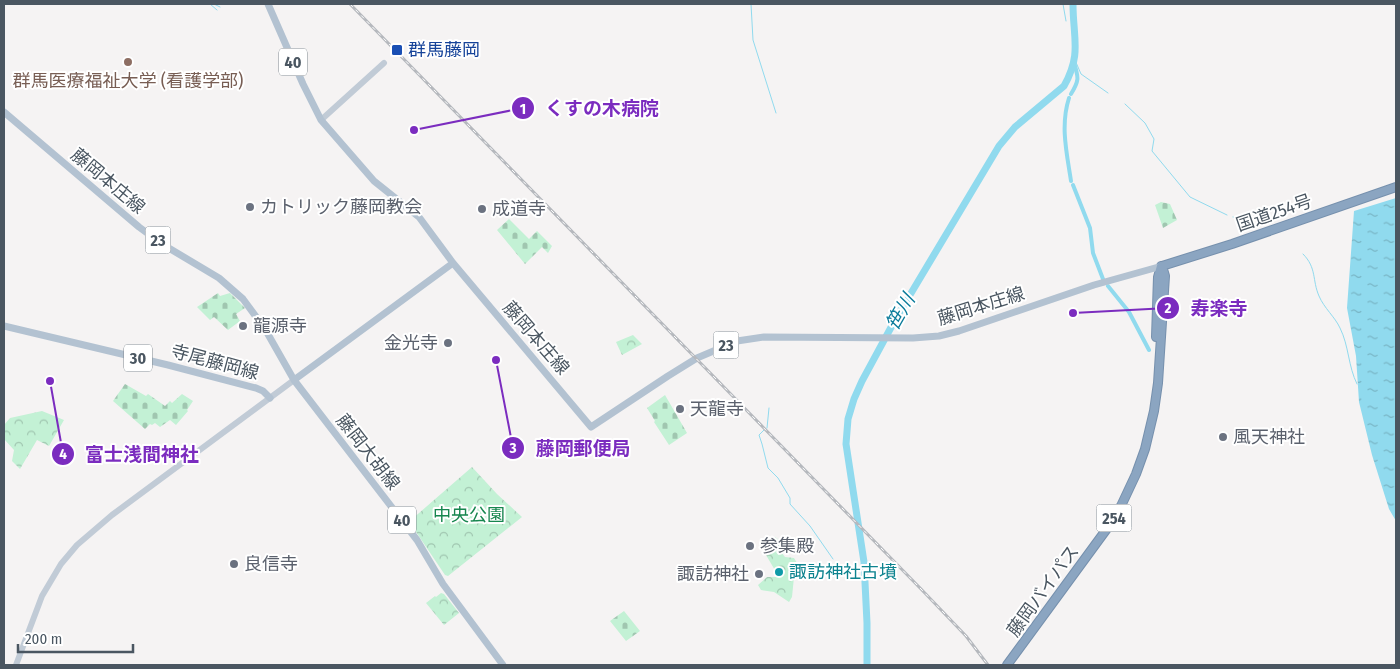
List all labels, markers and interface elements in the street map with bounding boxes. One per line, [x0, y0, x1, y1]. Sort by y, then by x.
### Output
place label: 群馬藤岡 [408, 39, 480, 61]
marker: 群馬藤岡 [390, 43, 404, 57]
road number: 40 [279, 48, 307, 76]
marker: 群馬医療福祉大学 (看護学部) [122, 56, 134, 68]
place label: 群馬医療福祉大学 (看護学部) [13, 70, 243, 92]
callout: くすの木病院 [510, 91, 669, 125]
text: くすの木病院 [545, 97, 659, 120]
text: 1 [520, 100, 526, 118]
street label: 藤岡本庄線 [66, 144, 150, 218]
street label: 国道254号 [1233, 190, 1315, 236]
place label: カトリック藤岡教会 [260, 196, 422, 218]
place label: 成道寺 [492, 198, 546, 220]
marker: カトリック藤岡教会 [244, 201, 256, 213]
marker: 成道寺 [476, 203, 488, 215]
road number: 23 [146, 226, 170, 254]
street label: 藤岡本庄線 [935, 282, 1027, 330]
water label: 笹川 [881, 288, 920, 334]
callout: 寿楽寺 [1156, 291, 1258, 325]
street label: 藤岡本庄線 [498, 297, 574, 379]
text: 寿楽寺 [1190, 297, 1248, 320]
text: 2 [1164, 299, 1172, 317]
place label: 龍源寺 [253, 315, 307, 337]
marker: 龍源寺 [237, 320, 249, 332]
place label: 金光寺 [384, 332, 438, 354]
road number: 23 [714, 332, 738, 358]
marker: 金光寺 [442, 337, 454, 349]
street label: 寺尾藤岡線 [169, 340, 261, 384]
road number: 30 [124, 344, 152, 372]
place label: 天龍寺 [690, 398, 744, 420]
marker: 天龍寺 [674, 403, 686, 415]
street label: 藤岡大胡線 [332, 410, 404, 494]
place label: 風天神社 [1233, 426, 1305, 448]
callout: 藤岡郵便局 [501, 431, 641, 465]
marker: 風天神社 [1217, 431, 1229, 443]
callout: 富士浅間神社 [50, 437, 209, 471]
text: 藤岡郵便局 [535, 437, 631, 460]
text: 3 [508, 439, 517, 457]
text: 富士浅間神社 [85, 443, 199, 466]
text: 4 [59, 445, 67, 463]
park label: 中央公園 [433, 504, 505, 526]
road number: 254 [1096, 504, 1132, 532]
road number: 40 [388, 506, 416, 534]
place label: 参集殿 [760, 535, 814, 557]
marker: 参集殿 [744, 540, 756, 552]
street label: 藤岡バイパス [1002, 541, 1084, 641]
place label: 良信寺 [244, 553, 298, 575]
marker: 良信寺 [228, 558, 240, 570]
place label: 諏訪神社古墳 [789, 561, 897, 583]
place label: 諏訪神社 [677, 563, 749, 585]
marker: 諏訪神社古墳 [773, 566, 785, 578]
marker: 諏訪神社 [753, 568, 765, 580]
scale bar [18, 622, 132, 654]
text: 200 m [25, 630, 62, 648]

